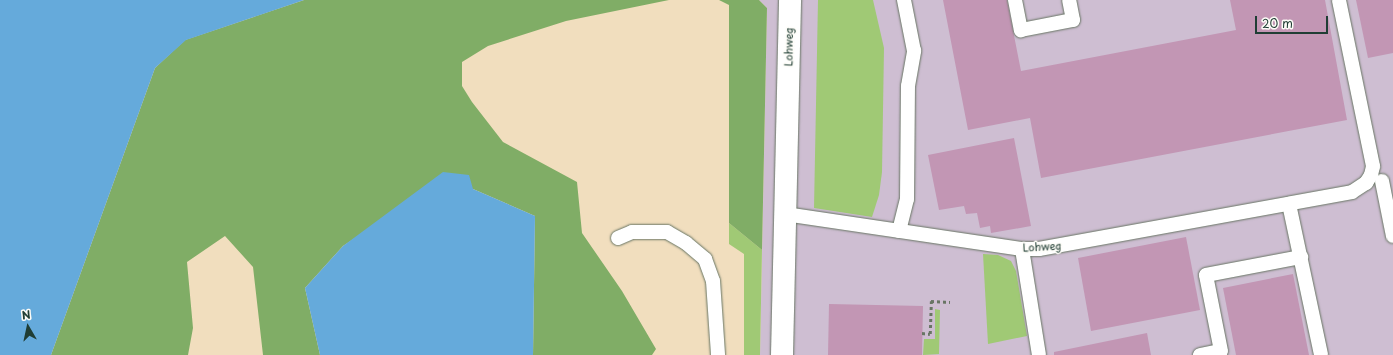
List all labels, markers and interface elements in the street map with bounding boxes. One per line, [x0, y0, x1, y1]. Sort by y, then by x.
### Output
scale bar [1257, 8, 1330, 34]
text: 20 m [1262, 14, 1293, 32]
street label: Lohweg [782, 27, 796, 67]
street label: Lohweg [1022, 239, 1062, 255]
text: N [20, 306, 32, 324]
north arrow [8, 307, 48, 347]

